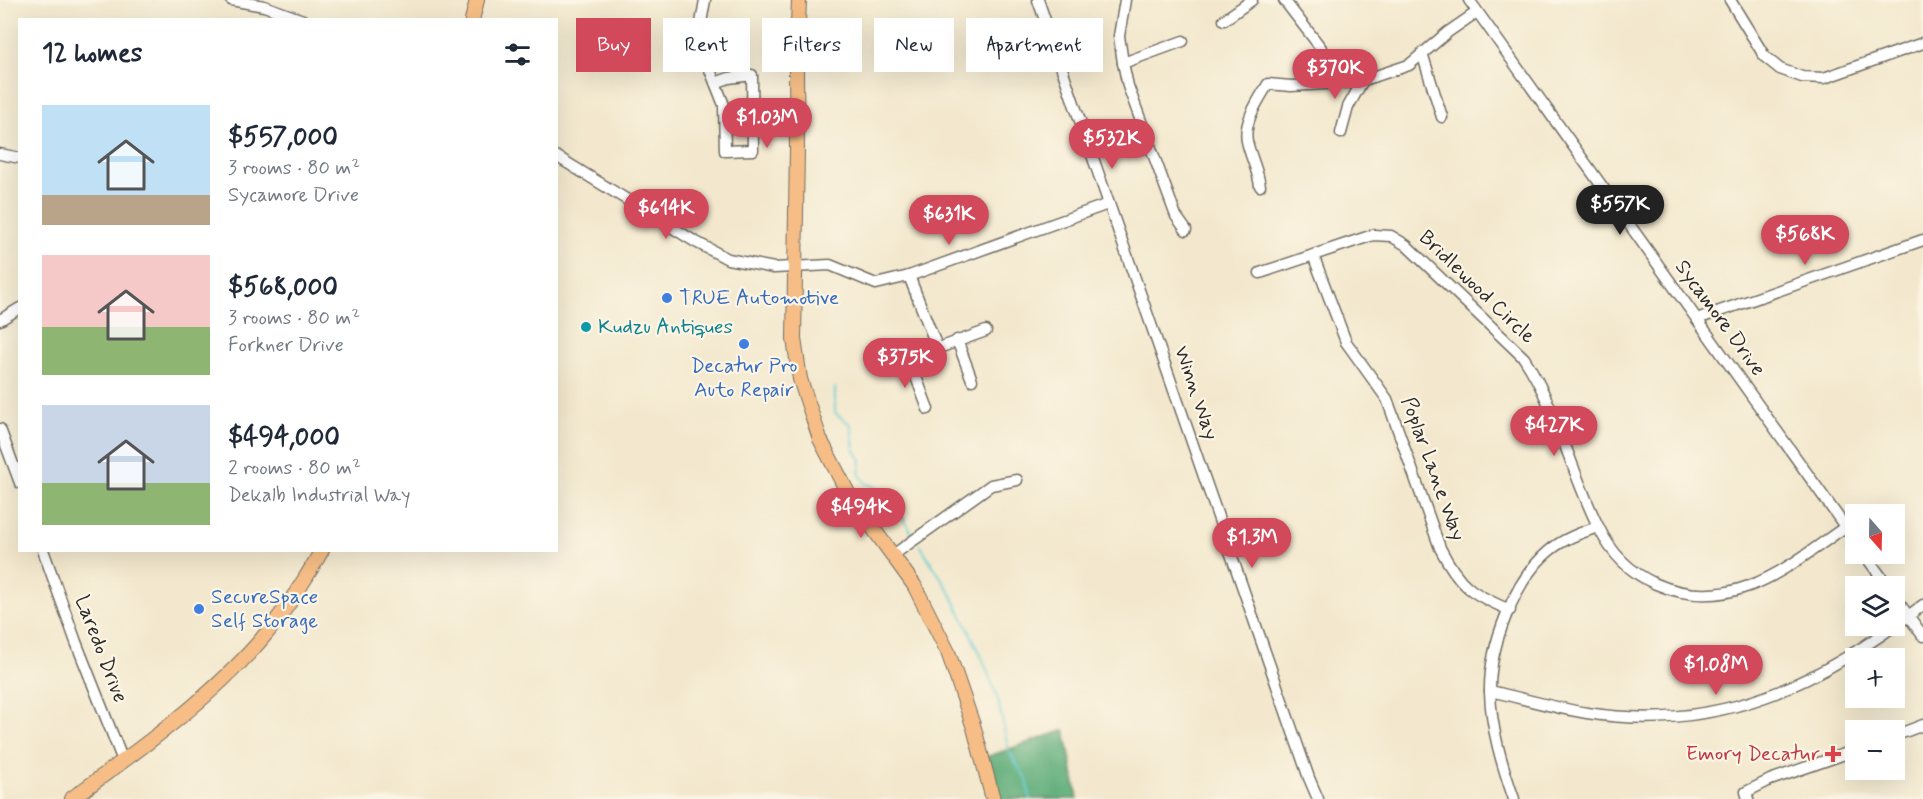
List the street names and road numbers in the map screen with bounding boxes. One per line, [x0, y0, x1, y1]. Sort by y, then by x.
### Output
street label: Bridlewood Circle [1413, 224, 1542, 350]
street label: Sycamore Drive [1668, 254, 1772, 382]
street label: Winn Way [1167, 342, 1225, 444]
street label: Poplar Lane Way [1394, 393, 1472, 545]
street label: Laredo Drive [68, 591, 134, 707]

